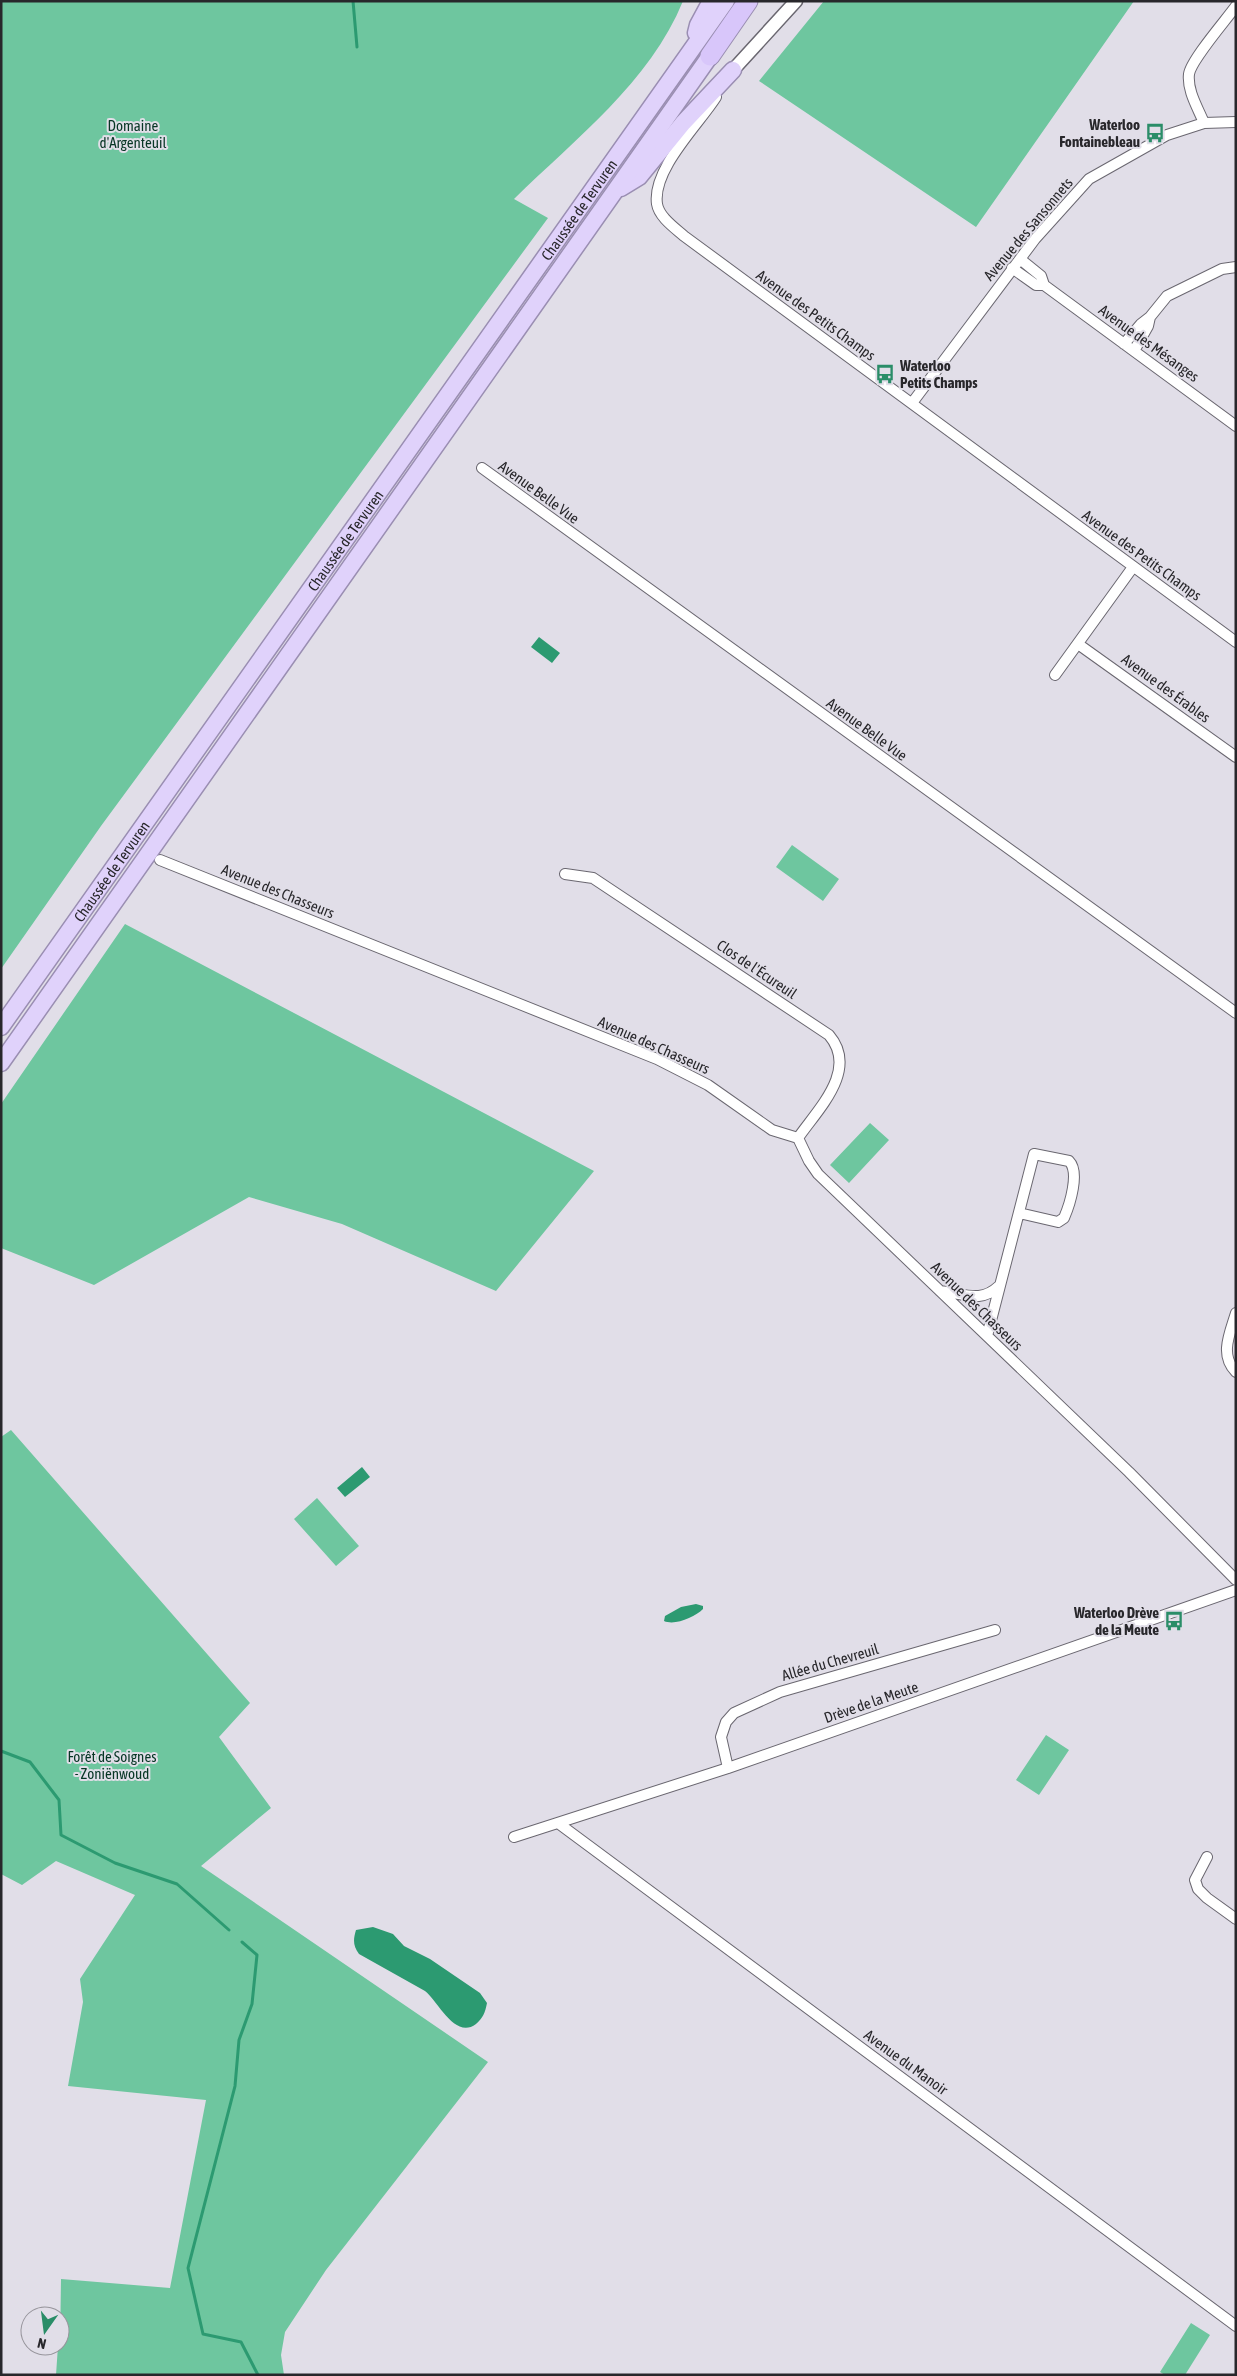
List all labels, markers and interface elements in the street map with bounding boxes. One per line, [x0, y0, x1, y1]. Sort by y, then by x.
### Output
place label: Waterloo Fontainebleau [1059, 116, 1140, 150]
park label: Domaine d'Argenteuil [100, 117, 166, 151]
bus stop icon: Waterloo Fontainebleau [1144, 122, 1166, 144]
street label: Chaussée de Tervuren [537, 156, 620, 263]
street label: Avenue des Sansonnets [980, 174, 1076, 284]
street label: Avenue des Petits Champs [753, 266, 879, 364]
street label: Avenue des Mésanges [1096, 301, 1202, 385]
place label: Waterloo Petits Champs [899, 357, 978, 391]
bus stop icon: Waterloo Petits Champs [874, 363, 896, 385]
street label: Avenue Belle Vue [495, 457, 583, 527]
street label: Chaussée de Tervuren [304, 487, 386, 594]
street label: Avenue des Petits Champs [1079, 506, 1205, 604]
street label: Avenue des Érables [1118, 650, 1214, 726]
street label: Avenue Belle Vue [823, 694, 911, 764]
street label: Chaussée de Tervuren [70, 817, 153, 925]
street label: Avenue des Chasseurs [219, 861, 337, 921]
street label: Clos de l'Écureuil [714, 936, 800, 1002]
street label: Avenue des Chasseurs [596, 1013, 712, 1077]
street label: Avenue des Chasseurs [928, 1258, 1026, 1354]
place label: Waterloo Drève de la Meute [1073, 1604, 1159, 1638]
bus stop icon: Waterloo Drève de la Meute [1163, 1610, 1185, 1632]
street label: Allée du Chevreuil [780, 1640, 880, 1684]
street label: Drève de la Meute [822, 1678, 920, 1726]
park label: Forêt de Soignes - Zoniënwoud [67, 1748, 157, 1782]
street label: Avenue du Manoir [861, 2026, 952, 2098]
north arrow [20, 2306, 70, 2356]
text: N [36, 2335, 48, 2352]

